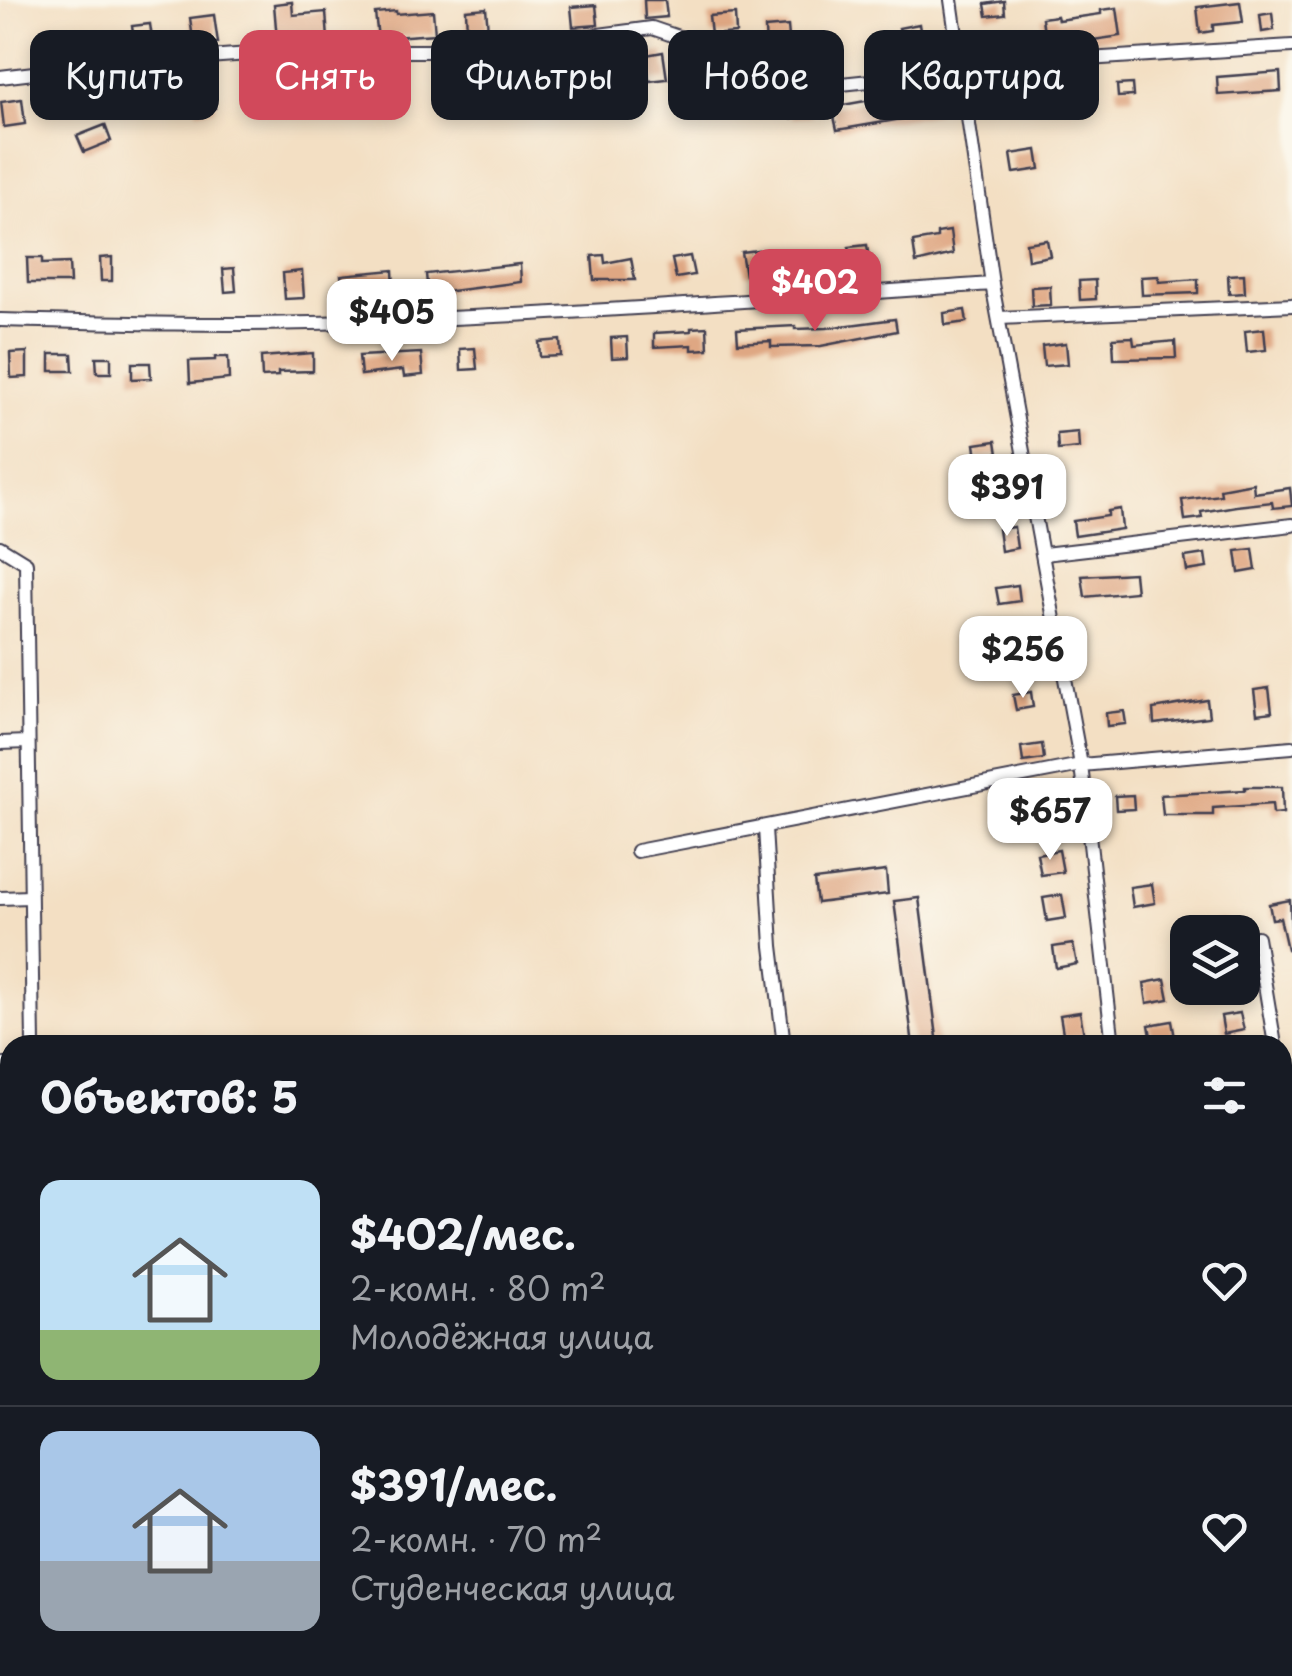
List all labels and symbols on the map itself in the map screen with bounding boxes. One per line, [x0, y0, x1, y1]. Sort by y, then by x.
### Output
pin: $402 [756, 249, 874, 334]
pin: $405 [333, 279, 451, 364]
pin: $391 [948, 454, 1066, 539]
pin: $256 [964, 616, 1082, 701]
pin: $657 [991, 778, 1109, 863]

